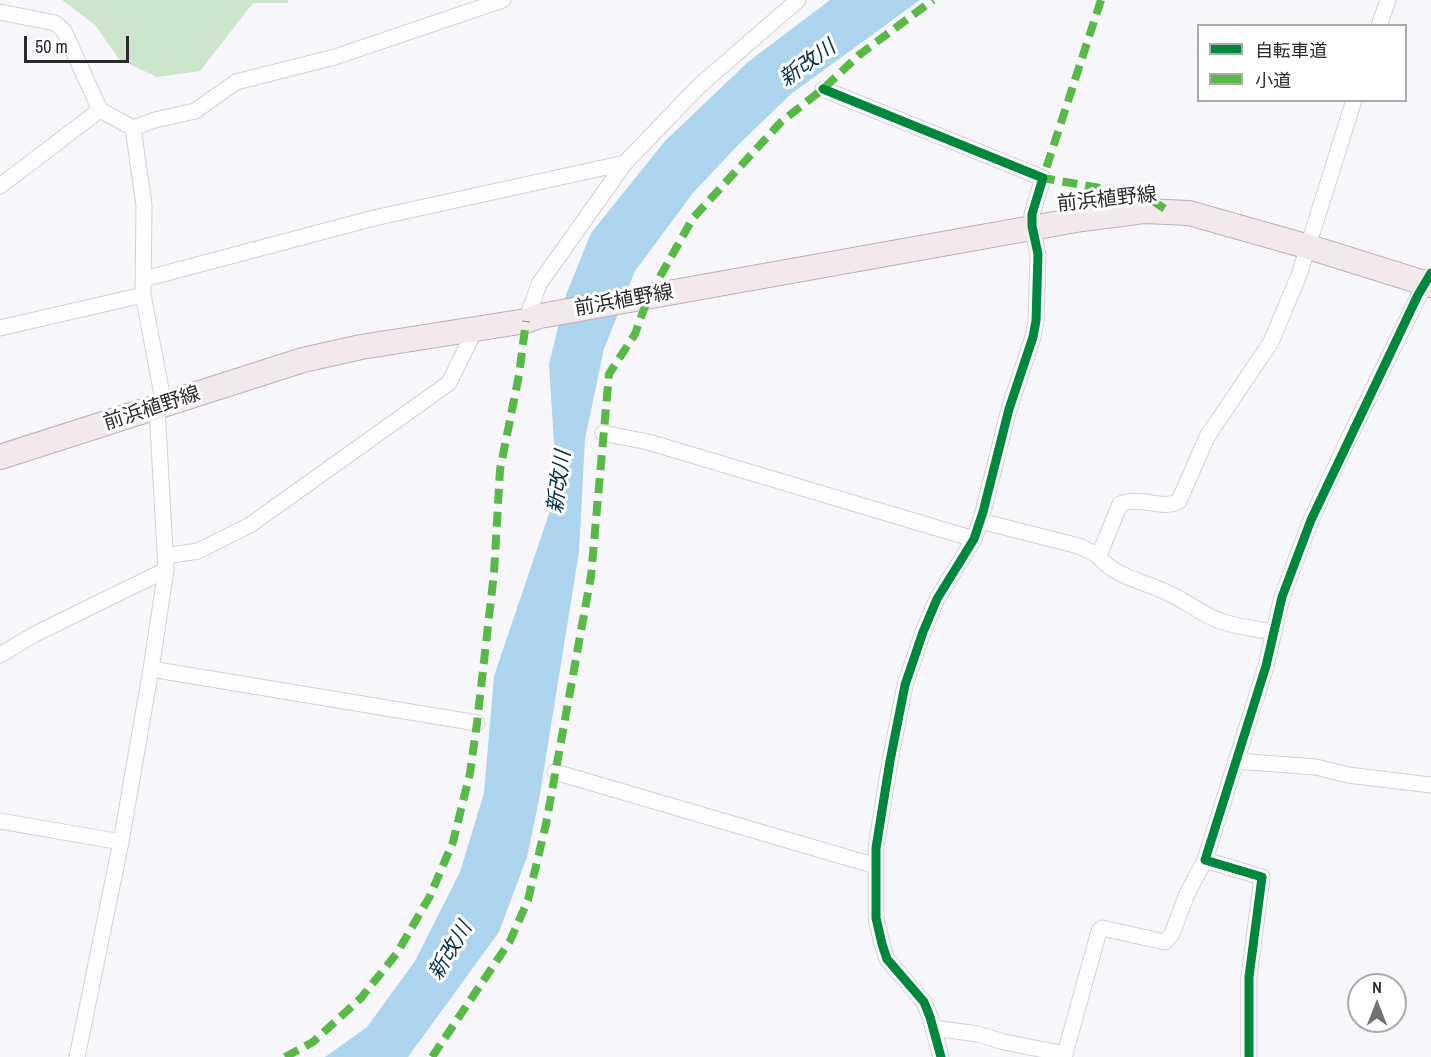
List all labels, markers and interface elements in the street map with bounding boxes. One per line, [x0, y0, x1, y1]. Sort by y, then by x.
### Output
scale bar [27, 24, 132, 62]
legend [1197, 24, 1407, 102]
text: 50 m [35, 34, 68, 59]
water label: 新改川 [775, 35, 841, 93]
text: 自転車道 [1255, 38, 1327, 63]
text: 小道 [1255, 68, 1291, 93]
street label: 前浜植野線 [1056, 183, 1158, 217]
street label: 前浜植野線 [573, 280, 675, 322]
street label: 前浜植野線 [101, 382, 203, 436]
water label: 新改川 [543, 449, 577, 515]
water label: 新改川 [424, 918, 478, 984]
north arrow [1347, 973, 1407, 1033]
text: N [1372, 976, 1382, 998]

